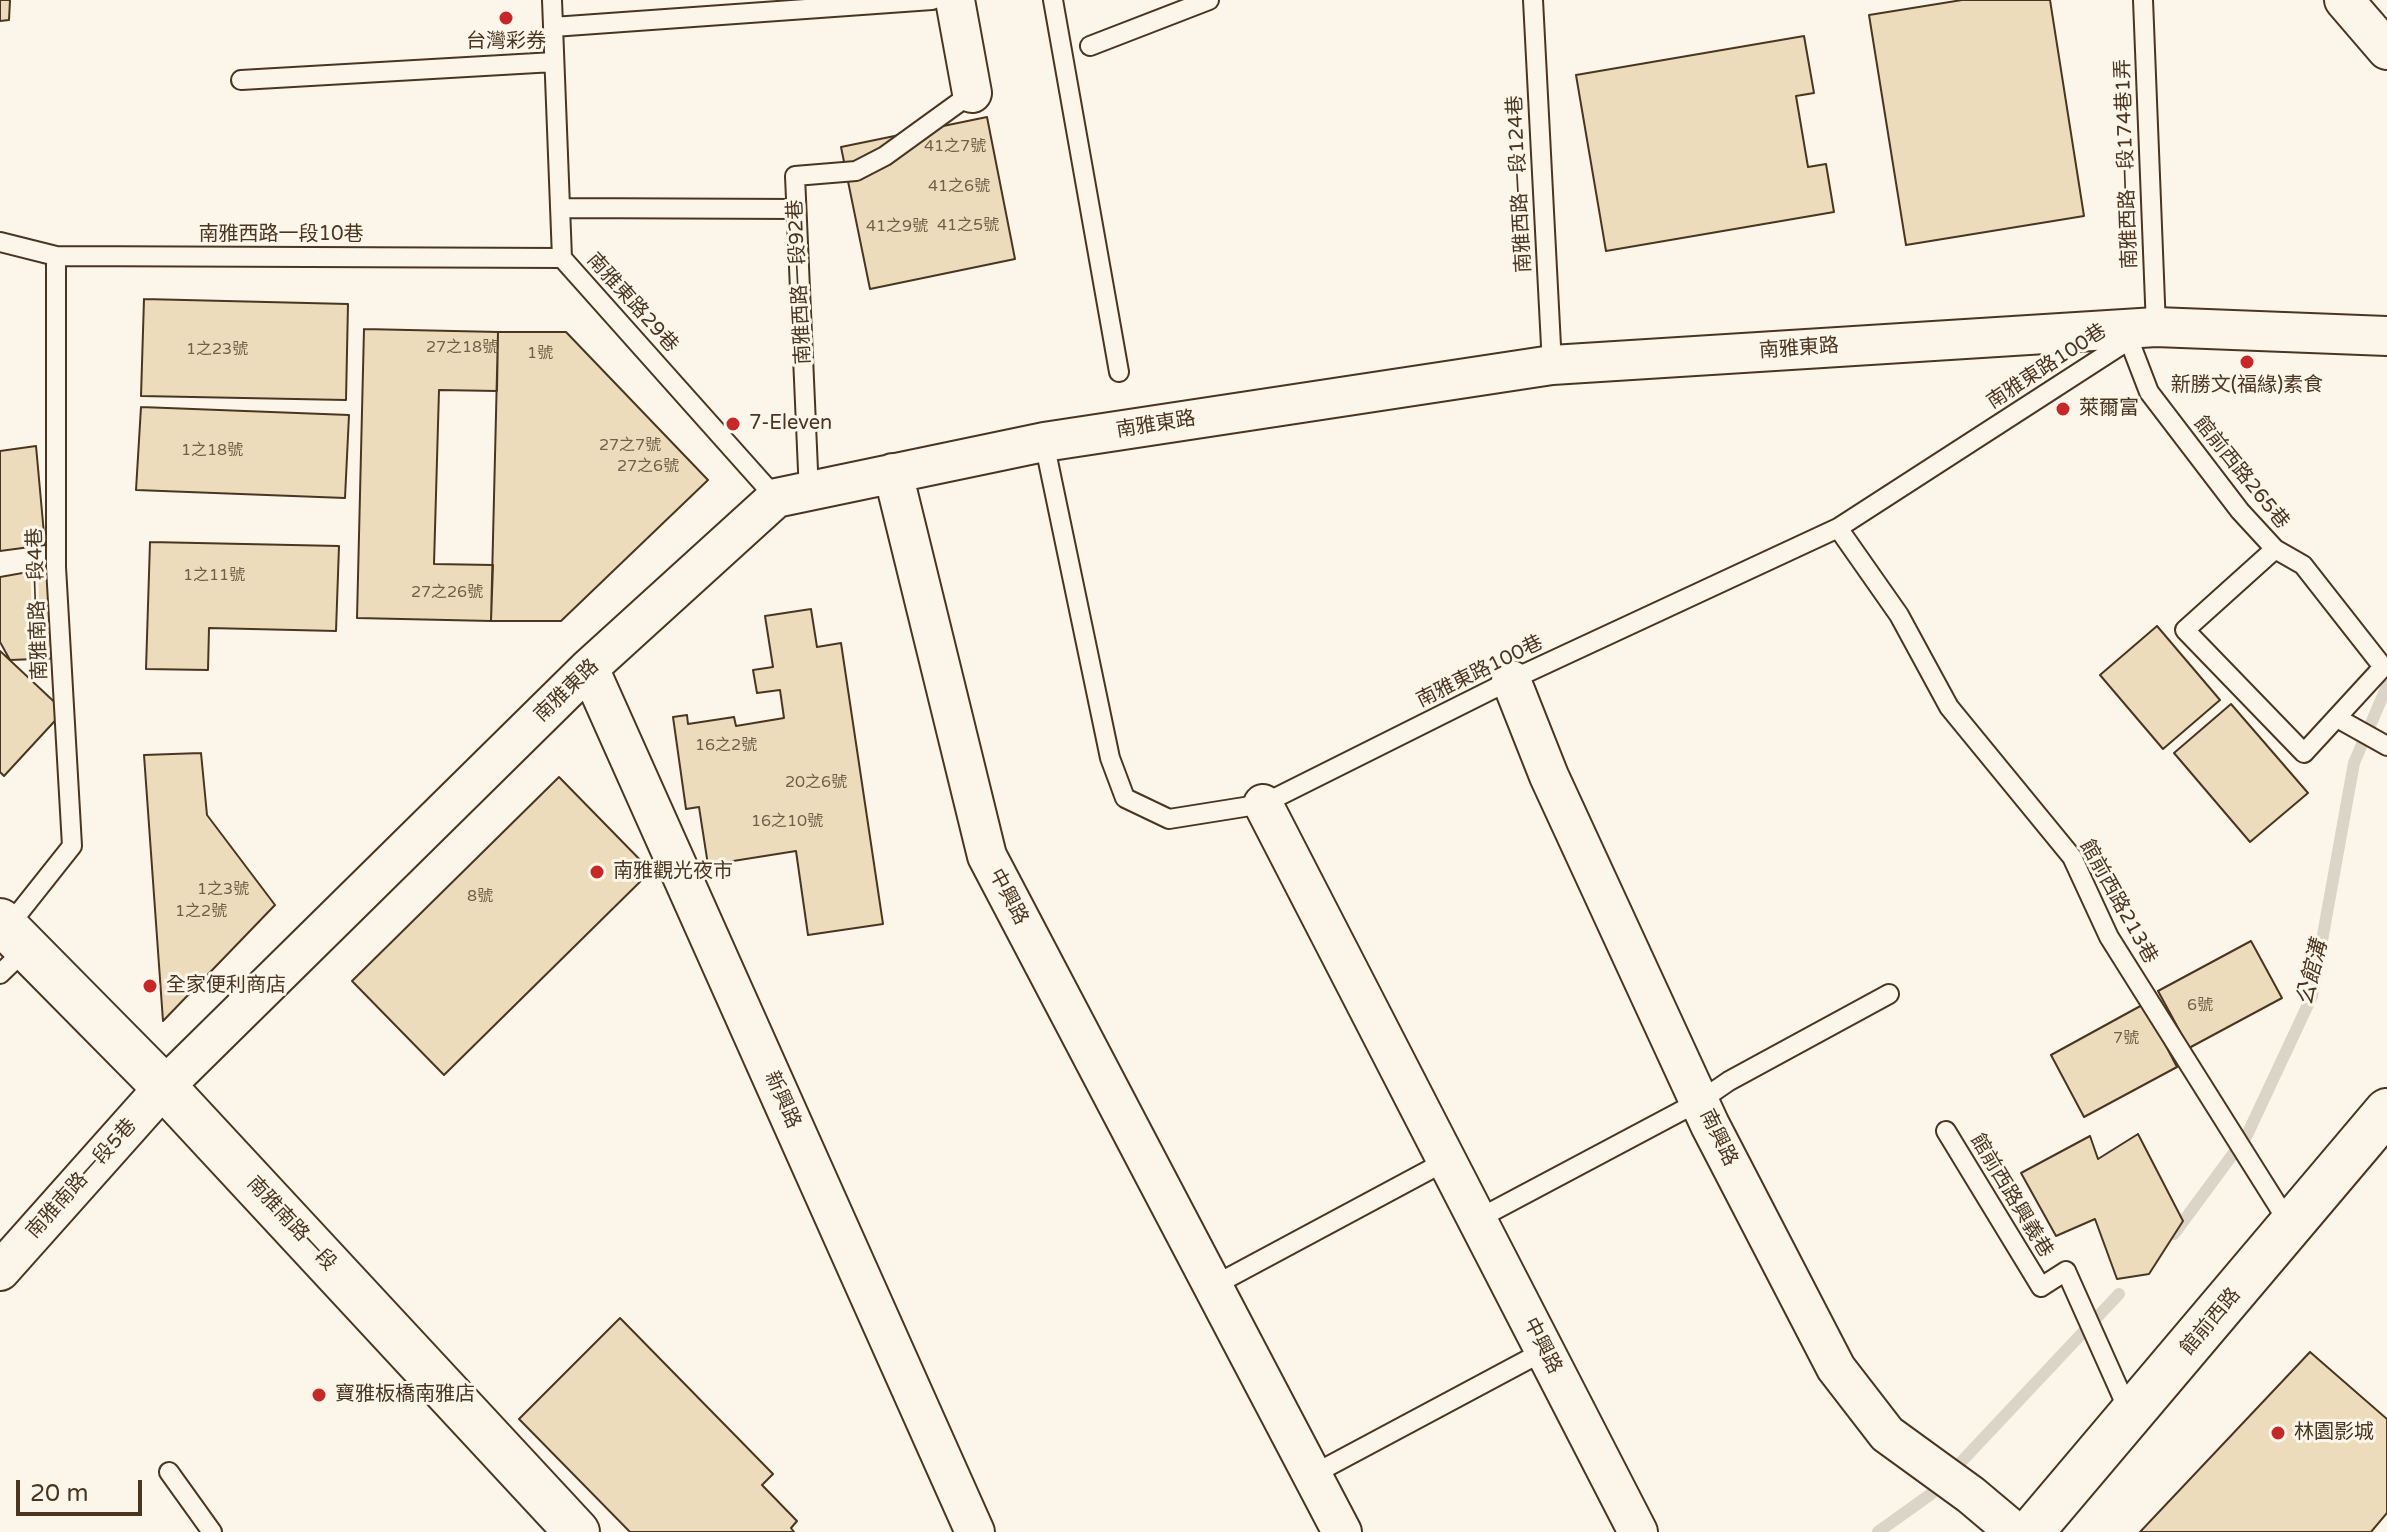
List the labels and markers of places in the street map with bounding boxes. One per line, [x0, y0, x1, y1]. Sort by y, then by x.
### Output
marker: 台灣彩券 [497, 9, 515, 27]
place label: 台灣彩券 [466, 30, 546, 54]
marker: 新勝文(福緣)素食 [2238, 353, 2256, 371]
place label: 新勝文(福緣)素食 [2171, 374, 2323, 398]
place label: 萊爾富 [2079, 397, 2139, 421]
marker: 萊爾富 [2054, 400, 2072, 418]
place label: 7-Eleven [749, 412, 832, 436]
marker: 7-Eleven [724, 415, 742, 433]
place label: 南雅觀光夜市 [613, 860, 733, 884]
marker: 南雅觀光夜市 [588, 863, 606, 881]
place label: 全家便利商店 [166, 974, 286, 998]
marker: 全家便利商店 [141, 977, 159, 995]
place label: 寶雅板橋南雅店 [335, 1383, 475, 1407]
marker: 寶雅板橋南雅店 [310, 1386, 328, 1404]
place label: 林園影城 [2294, 1421, 2374, 1445]
marker: 林園影城 [2269, 1424, 2287, 1442]

